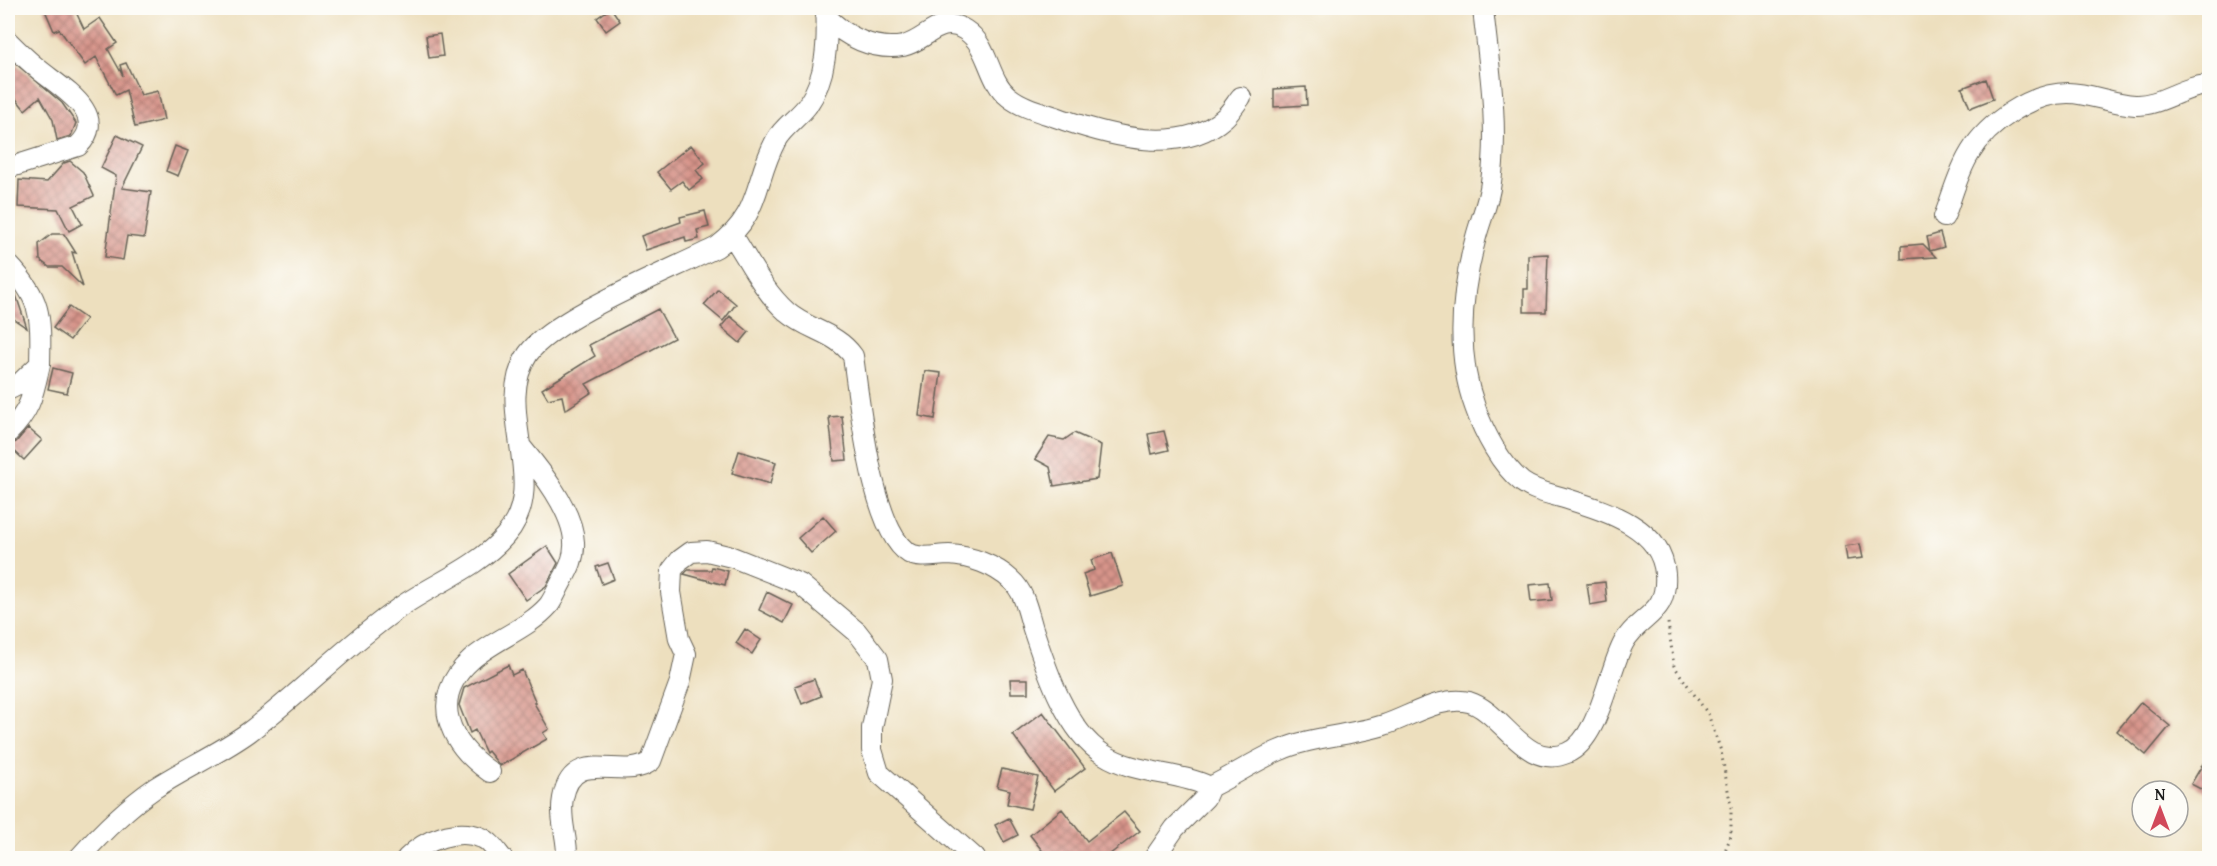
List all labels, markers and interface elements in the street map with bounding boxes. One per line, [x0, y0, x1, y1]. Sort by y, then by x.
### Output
north arrow [2130, 779, 2190, 839]
text: N [2155, 782, 2166, 806]

